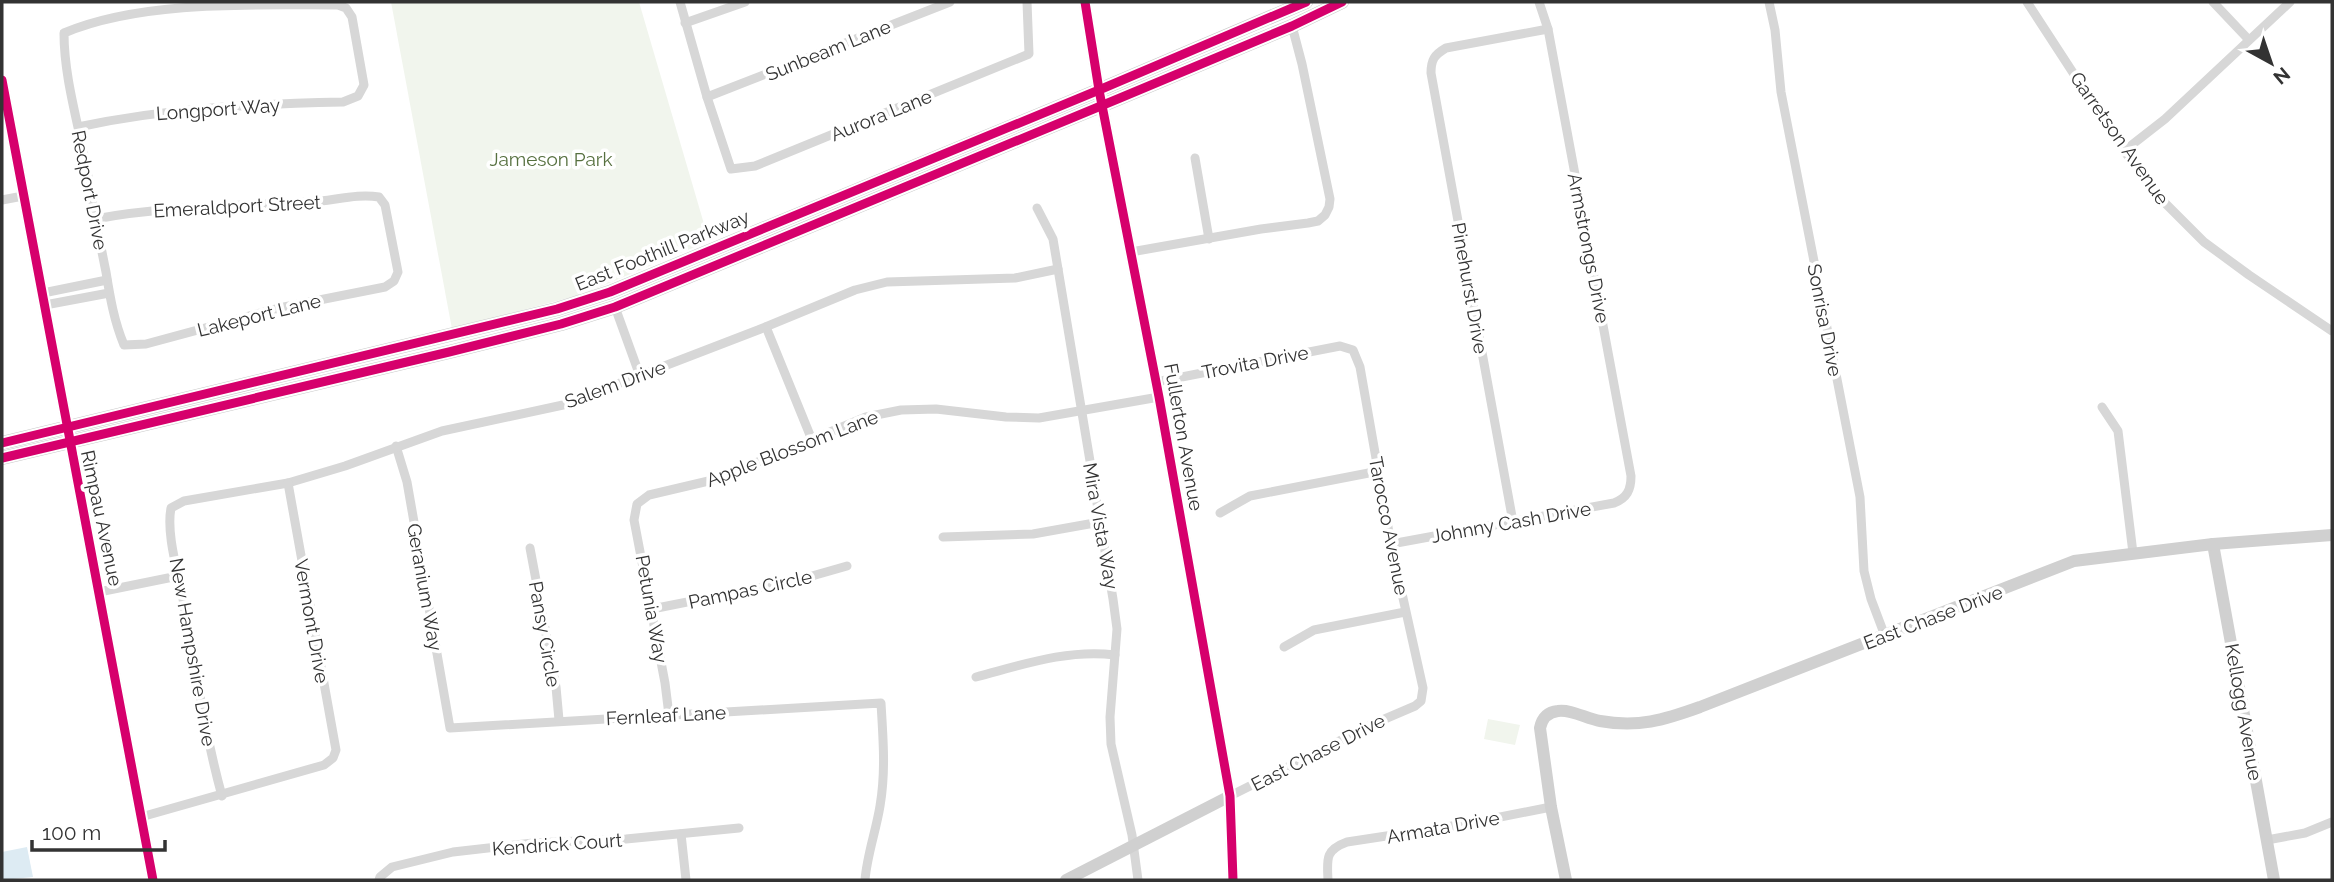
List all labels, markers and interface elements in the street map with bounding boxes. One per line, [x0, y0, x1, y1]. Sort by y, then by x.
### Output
street label: Sunbeam Lane [762, 15, 894, 85]
north arrow [2236, 28, 2306, 98]
text: N [2269, 63, 2295, 89]
street label: Garretson Avenue [2066, 67, 2174, 209]
street label: Aurora Lane [827, 85, 935, 145]
street label: Longport Way [155, 94, 281, 124]
street label: Redport Drive [68, 128, 112, 252]
park label: Jameson Park [489, 148, 613, 170]
street label: Armstrongs Drive [1564, 171, 1614, 325]
street label: Emeraldport Street [153, 191, 322, 221]
street label: East Foothill Parkway [572, 205, 752, 295]
street label: Pinehurst Drive [1448, 221, 1492, 355]
street label: Sonrisa Drive [1803, 262, 1847, 378]
street label: Lakeport Lane [195, 289, 323, 341]
street label: Trovita Drive [1200, 341, 1310, 383]
street label: Salem Drive [562, 356, 668, 412]
street label: Fullerton Avenue [1160, 361, 1208, 513]
street label: Apple Blossom Lane [703, 405, 881, 491]
street label: Rimpau Avenue [77, 448, 127, 588]
street label: Tarocco Avenue [1365, 455, 1413, 597]
street label: Mira Vista Way [1079, 461, 1123, 591]
street label: Johnny Cash Drive [1429, 497, 1593, 547]
street label: Geranium Way [403, 522, 447, 652]
street label: Petunia Way [632, 553, 672, 665]
street label: New Hampshire Drive [166, 556, 220, 748]
street label: Vermont Drive [290, 557, 334, 685]
street label: Pampas Circle [686, 565, 814, 613]
street label: Pansy Circle [525, 579, 565, 689]
street label: East Chase Drive [1860, 580, 2006, 654]
street label: Kellogg Avenue [2221, 642, 2267, 782]
street label: Fernleaf Lane [605, 701, 727, 729]
street label: East Chase Drive [1247, 709, 1389, 795]
street label: Armata Drive [1385, 806, 1501, 848]
scale bar [32, 808, 164, 852]
text: 100 m [42, 820, 101, 845]
street label: Kendrick Court [491, 828, 623, 860]

